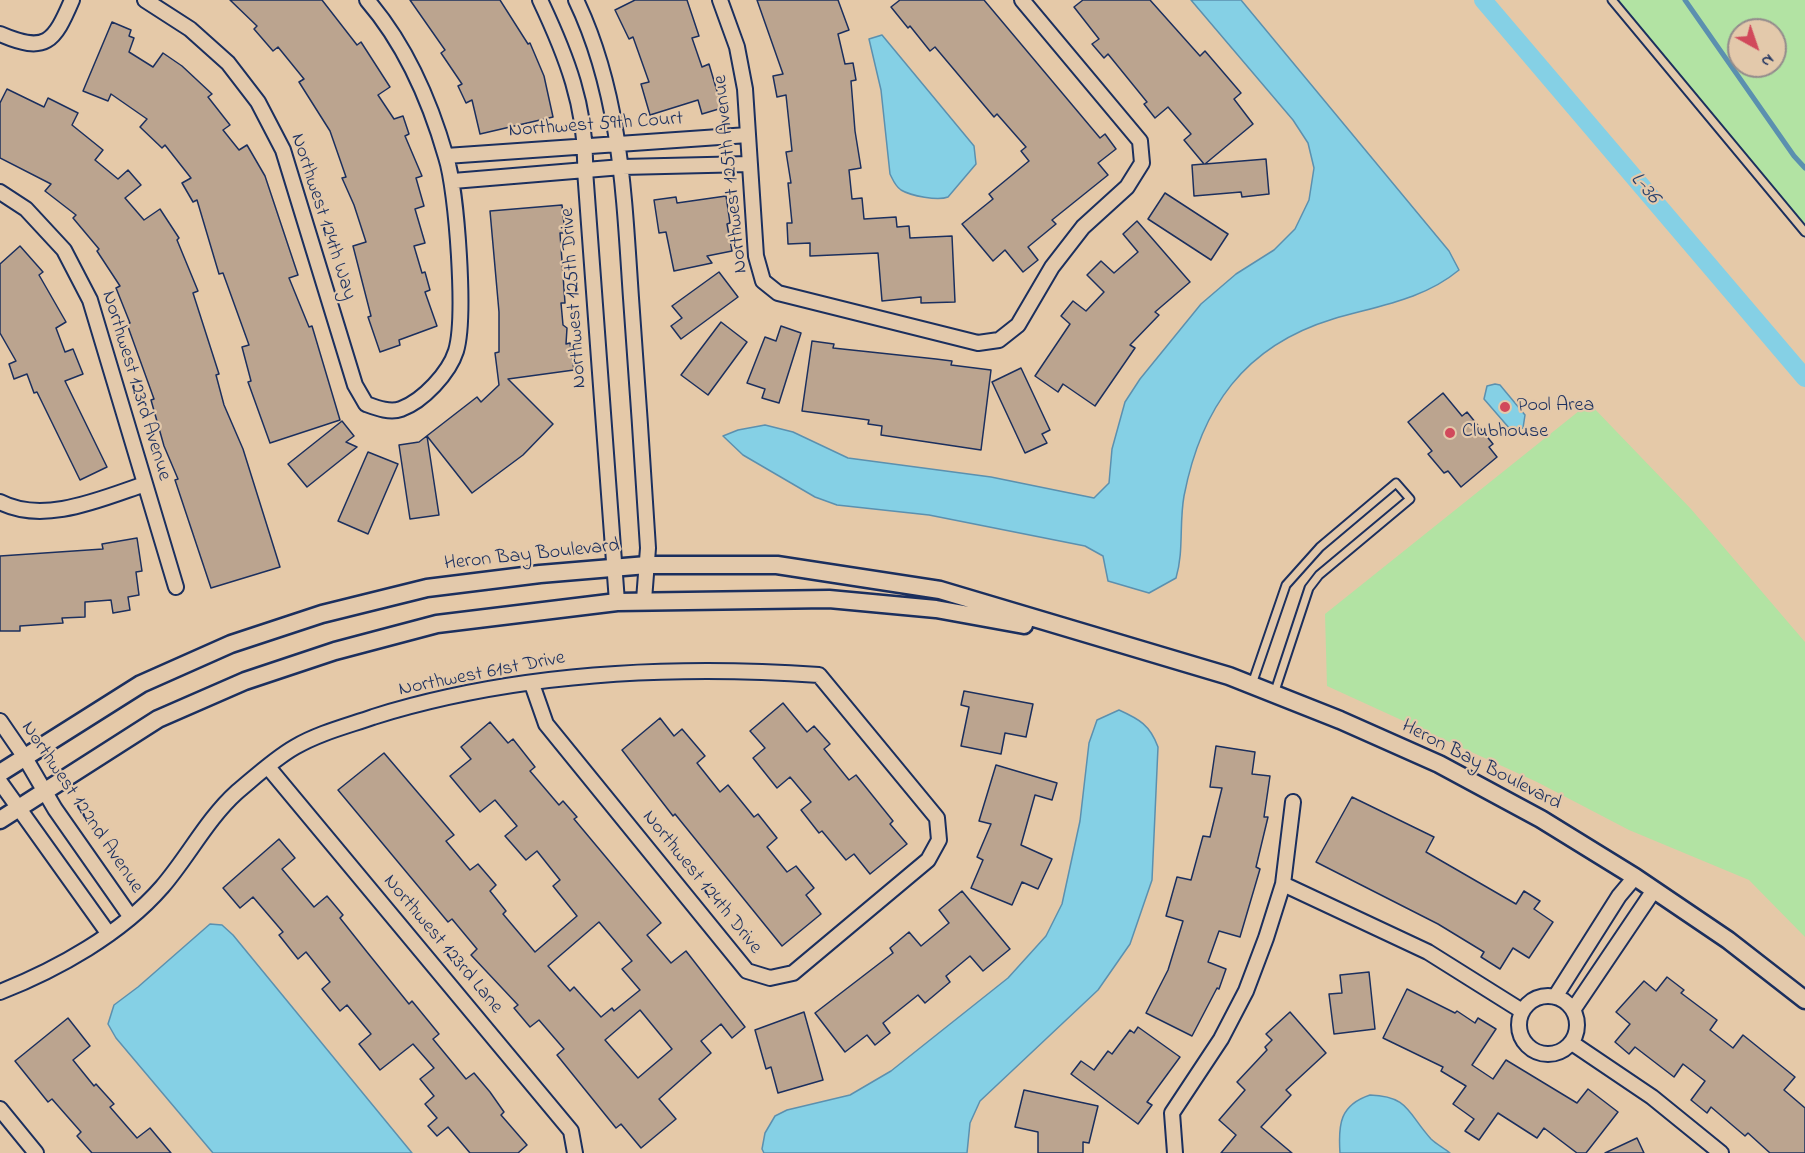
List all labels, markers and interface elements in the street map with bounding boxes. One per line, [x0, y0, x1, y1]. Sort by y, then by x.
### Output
north arrow [1727, 18, 1787, 78]
text: N [1755, 48, 1779, 73]
street label: Northwest 125th Avenue [710, 74, 754, 274]
street label: Northwest 59th Court [508, 108, 684, 144]
street label: Northwest 124th Way [284, 131, 360, 303]
water label: L-36 [1624, 168, 1664, 210]
street label: Northwest 125th Drive [557, 207, 593, 389]
street label: Northwest 123rd Avenue [95, 288, 175, 484]
place label: Pool Area [1517, 395, 1594, 419]
marker: Pool Area [1498, 400, 1512, 414]
place label: Clubhouse [1462, 421, 1548, 445]
marker: Clubhouse [1443, 426, 1457, 440]
street label: Heron Bay Boulevard [443, 535, 621, 577]
street label: Northwest 61st Drive [397, 647, 567, 703]
street label: Heron Bay Boulevard [1397, 715, 1565, 817]
street label: Northwest 122nd Avenue [14, 717, 148, 899]
street label: Northwest 124th Drive [636, 806, 766, 960]
street label: Northwest 123rd Lane [377, 871, 507, 1019]

